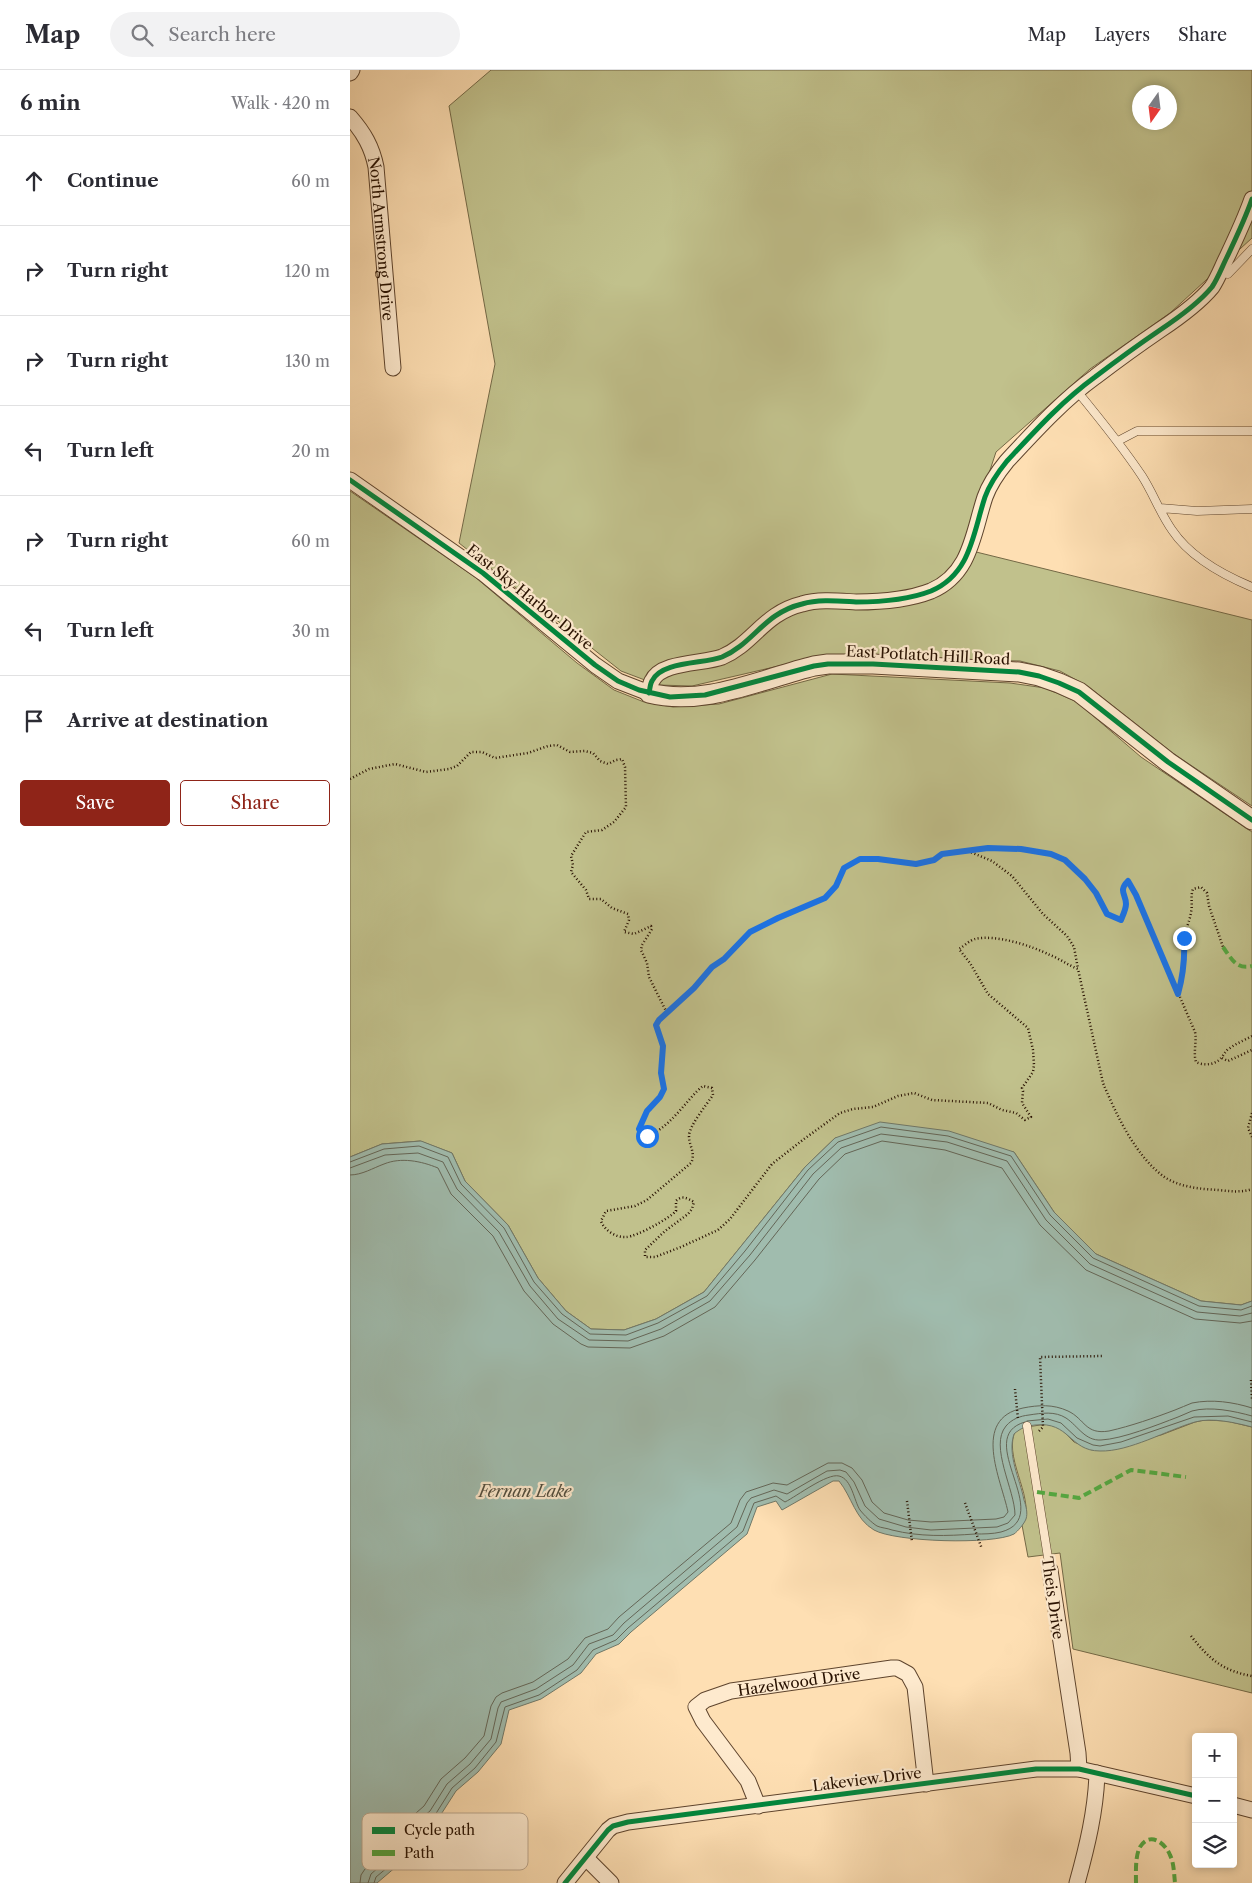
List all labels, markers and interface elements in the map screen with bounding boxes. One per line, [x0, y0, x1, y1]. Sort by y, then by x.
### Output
search box [110, 12, 460, 57]
text: Map [25, 20, 80, 49]
icon: search [128, 21, 156, 49]
text: Search here [168, 23, 276, 46]
text: Map [1028, 24, 1066, 46]
text: Layers [1094, 24, 1150, 46]
text: Share [1178, 24, 1227, 46]
north arrow [1132, 85, 1177, 130]
text: 6 min [20, 90, 81, 115]
text: Walk · 420 m [231, 93, 330, 113]
street label: North Armstrong Drive [364, 155, 398, 321]
icon: ahead [20, 167, 48, 195]
text: Continue [67, 169, 159, 192]
text: 60 m [291, 171, 330, 191]
icon: right [20, 257, 48, 285]
text: Turn right [67, 259, 168, 282]
text: 120 m [285, 261, 330, 281]
icon: right [20, 347, 48, 375]
text: Turn right [67, 349, 168, 372]
text: 130 m [285, 351, 330, 371]
icon: left [20, 437, 48, 465]
text: Turn left [67, 439, 154, 462]
text: 20 m [291, 441, 330, 461]
icon: right [20, 527, 48, 555]
text: Turn right [67, 529, 168, 552]
text: 60 m [291, 531, 330, 551]
street label: East Sky Harbor Drive [463, 540, 597, 654]
icon: left [20, 617, 48, 645]
text: Turn left [67, 619, 154, 642]
text: 30 m [292, 621, 330, 641]
street label: East Potlatch Hill Road [845, 641, 1011, 669]
icon: arrive [20, 707, 48, 735]
text: Arrive at destination [67, 709, 268, 732]
button: Save [20, 780, 170, 826]
button: Share [180, 780, 330, 826]
route end [1173, 927, 1196, 950]
route start [636, 1125, 659, 1148]
water label: Fernan Lake [477, 1481, 573, 1501]
street label: Theis Drive [1038, 1556, 1068, 1640]
street label: Hazelwood Drive [736, 1663, 861, 1699]
map controls [1192, 1733, 1237, 1868]
button: + [1192, 1733, 1237, 1778]
street label: Lakeview Drive [811, 1763, 923, 1795]
button: − [1192, 1778, 1237, 1823]
legend [362, 1813, 528, 1870]
text: Cycle path [404, 1821, 475, 1839]
button: layers [1192, 1823, 1237, 1868]
text: Path [404, 1844, 434, 1862]

